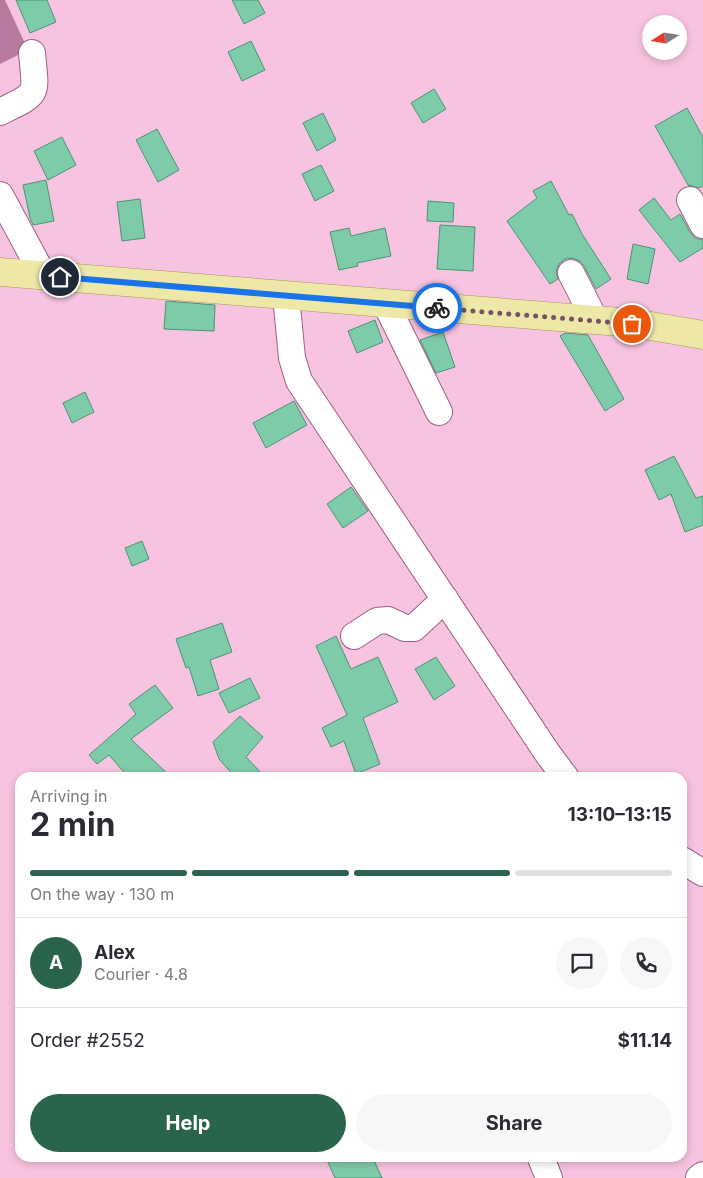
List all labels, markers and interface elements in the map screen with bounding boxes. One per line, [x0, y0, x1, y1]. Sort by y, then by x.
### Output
north arrow [642, 15, 688, 60]
map controls [642, 15, 687, 60]
pin [39, 256, 81, 298]
icon: home [46, 263, 74, 291]
courier [412, 283, 462, 333]
icon: bike [423, 294, 451, 322]
pin [611, 303, 653, 345]
icon: bag [618, 310, 646, 338]
text: Arriving in [30, 786, 107, 806]
text: 13:10–13:15 [568, 803, 672, 826]
text: 2 min [30, 805, 116, 844]
text: On the way · 130 m [30, 884, 174, 904]
button: chat [556, 937, 608, 989]
button: phone [620, 937, 672, 989]
text: Alex [94, 941, 135, 964]
text: A [49, 951, 63, 974]
text: Courier · 4.8 [94, 964, 188, 984]
text: Order #2552 [30, 1029, 145, 1052]
text: $11.14 [618, 1029, 672, 1052]
button: Help [30, 1094, 346, 1152]
button: Share [356, 1094, 672, 1152]

